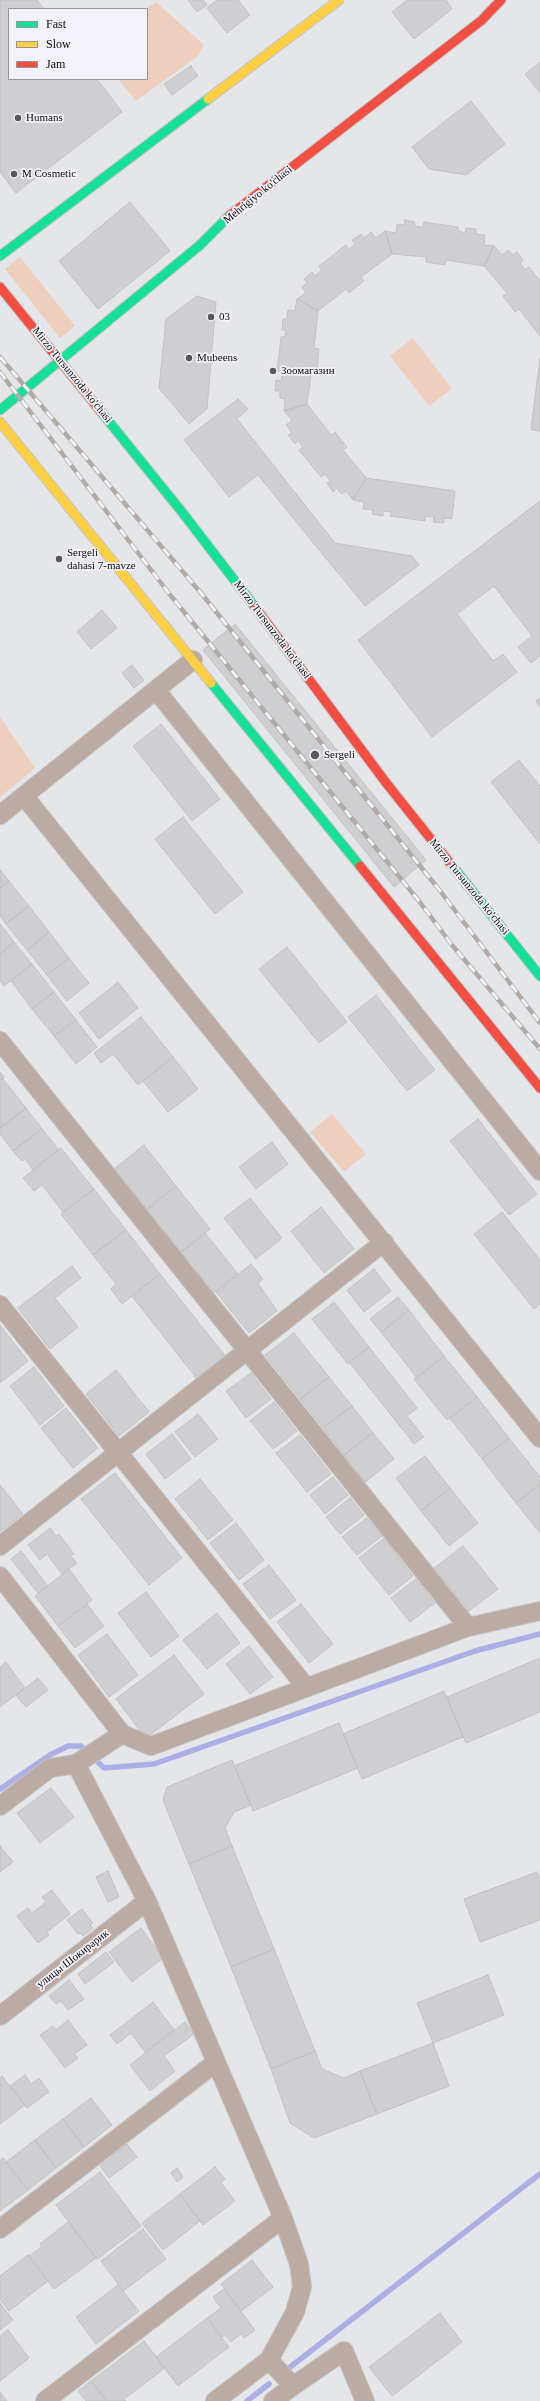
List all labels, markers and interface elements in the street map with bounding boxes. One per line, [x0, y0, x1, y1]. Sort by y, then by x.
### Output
legend [8, 8, 148, 80]
text: Fast [46, 17, 66, 31]
text: Slow [46, 37, 71, 51]
text: Jam [46, 57, 65, 71]
place label: Humans [26, 111, 63, 125]
marker: Humans [13, 113, 23, 123]
street label: Mehrigiyo ko'chasi [221, 163, 295, 227]
place label: M Cosmetic [22, 167, 76, 181]
marker: M Cosmetic [9, 169, 19, 179]
place label: 03 [219, 310, 230, 324]
marker: 03 [206, 312, 216, 322]
street label: Mirzo Tursunzoda ko'chasi [29, 324, 115, 426]
place label: Mubeens [197, 351, 237, 365]
marker: Mubeens [184, 353, 194, 363]
place label: Зоомагазин [281, 364, 335, 378]
marker: Зоомагазин [268, 366, 278, 376]
place label: Sergeli dahasi 7-mavze [67, 546, 136, 572]
marker: Sergeli dahasi 7-mavze [54, 554, 64, 564]
street label: Mirzo Tursunzoda ko'chasi [231, 578, 313, 682]
place label: Sergeli [324, 748, 355, 762]
marker: Sergeli [309, 749, 321, 761]
street label: Mirzo Tursunzoda ko'chasi [426, 836, 512, 938]
street label: улицы Шокирарик [35, 1927, 111, 1991]

